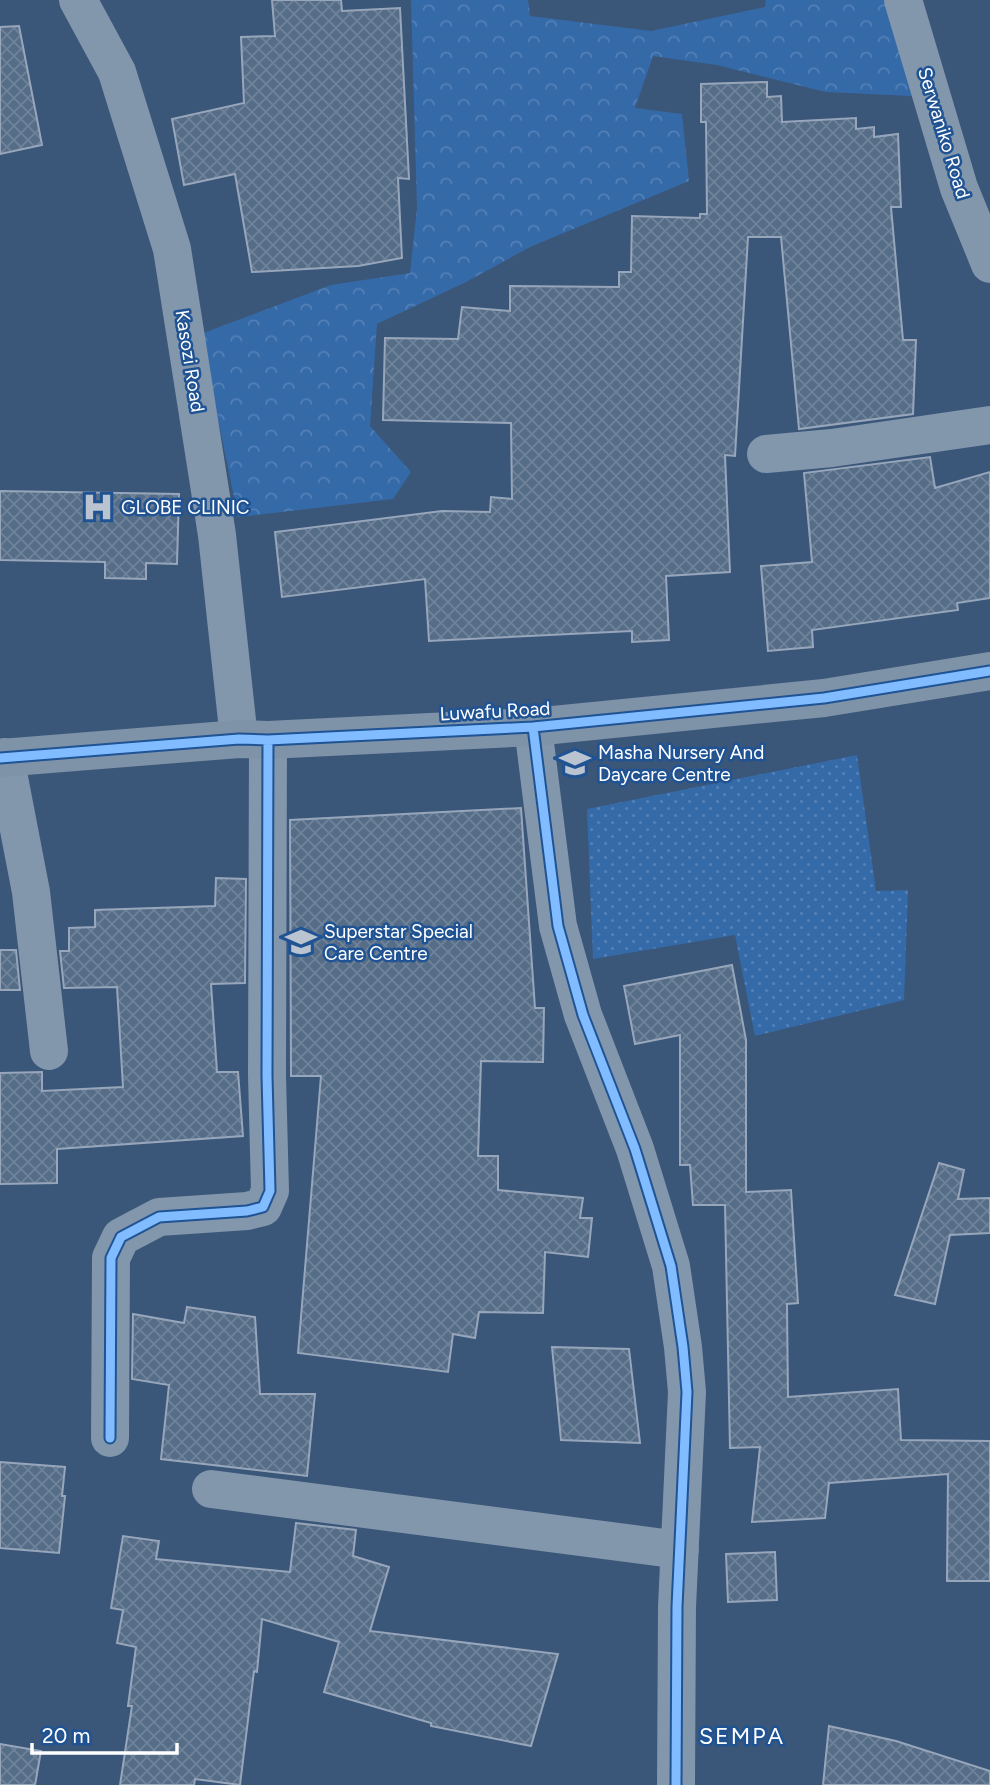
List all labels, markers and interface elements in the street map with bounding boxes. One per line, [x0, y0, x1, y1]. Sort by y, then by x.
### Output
street label: Serwaniko Road [913, 64, 975, 202]
street label: Kasozi Road [171, 308, 209, 414]
hospital icon: GLOBE CLINIC [81, 490, 115, 524]
place label: GLOBE CLINIC [121, 496, 250, 519]
street label: Luwafu Road [439, 697, 551, 725]
place label: Masha Nursery And Daycare Centre [598, 741, 764, 786]
school or university icon: Masha Nursery And Daycare Centre [558, 746, 592, 780]
place label: Superstar Special Care Centre [324, 920, 473, 965]
school or university icon: Superstar Special Care Centre [284, 925, 318, 959]
scale bar [32, 1712, 177, 1756]
district label: SEMPA [699, 1722, 785, 1750]
text: 20 m [42, 1723, 90, 1748]

